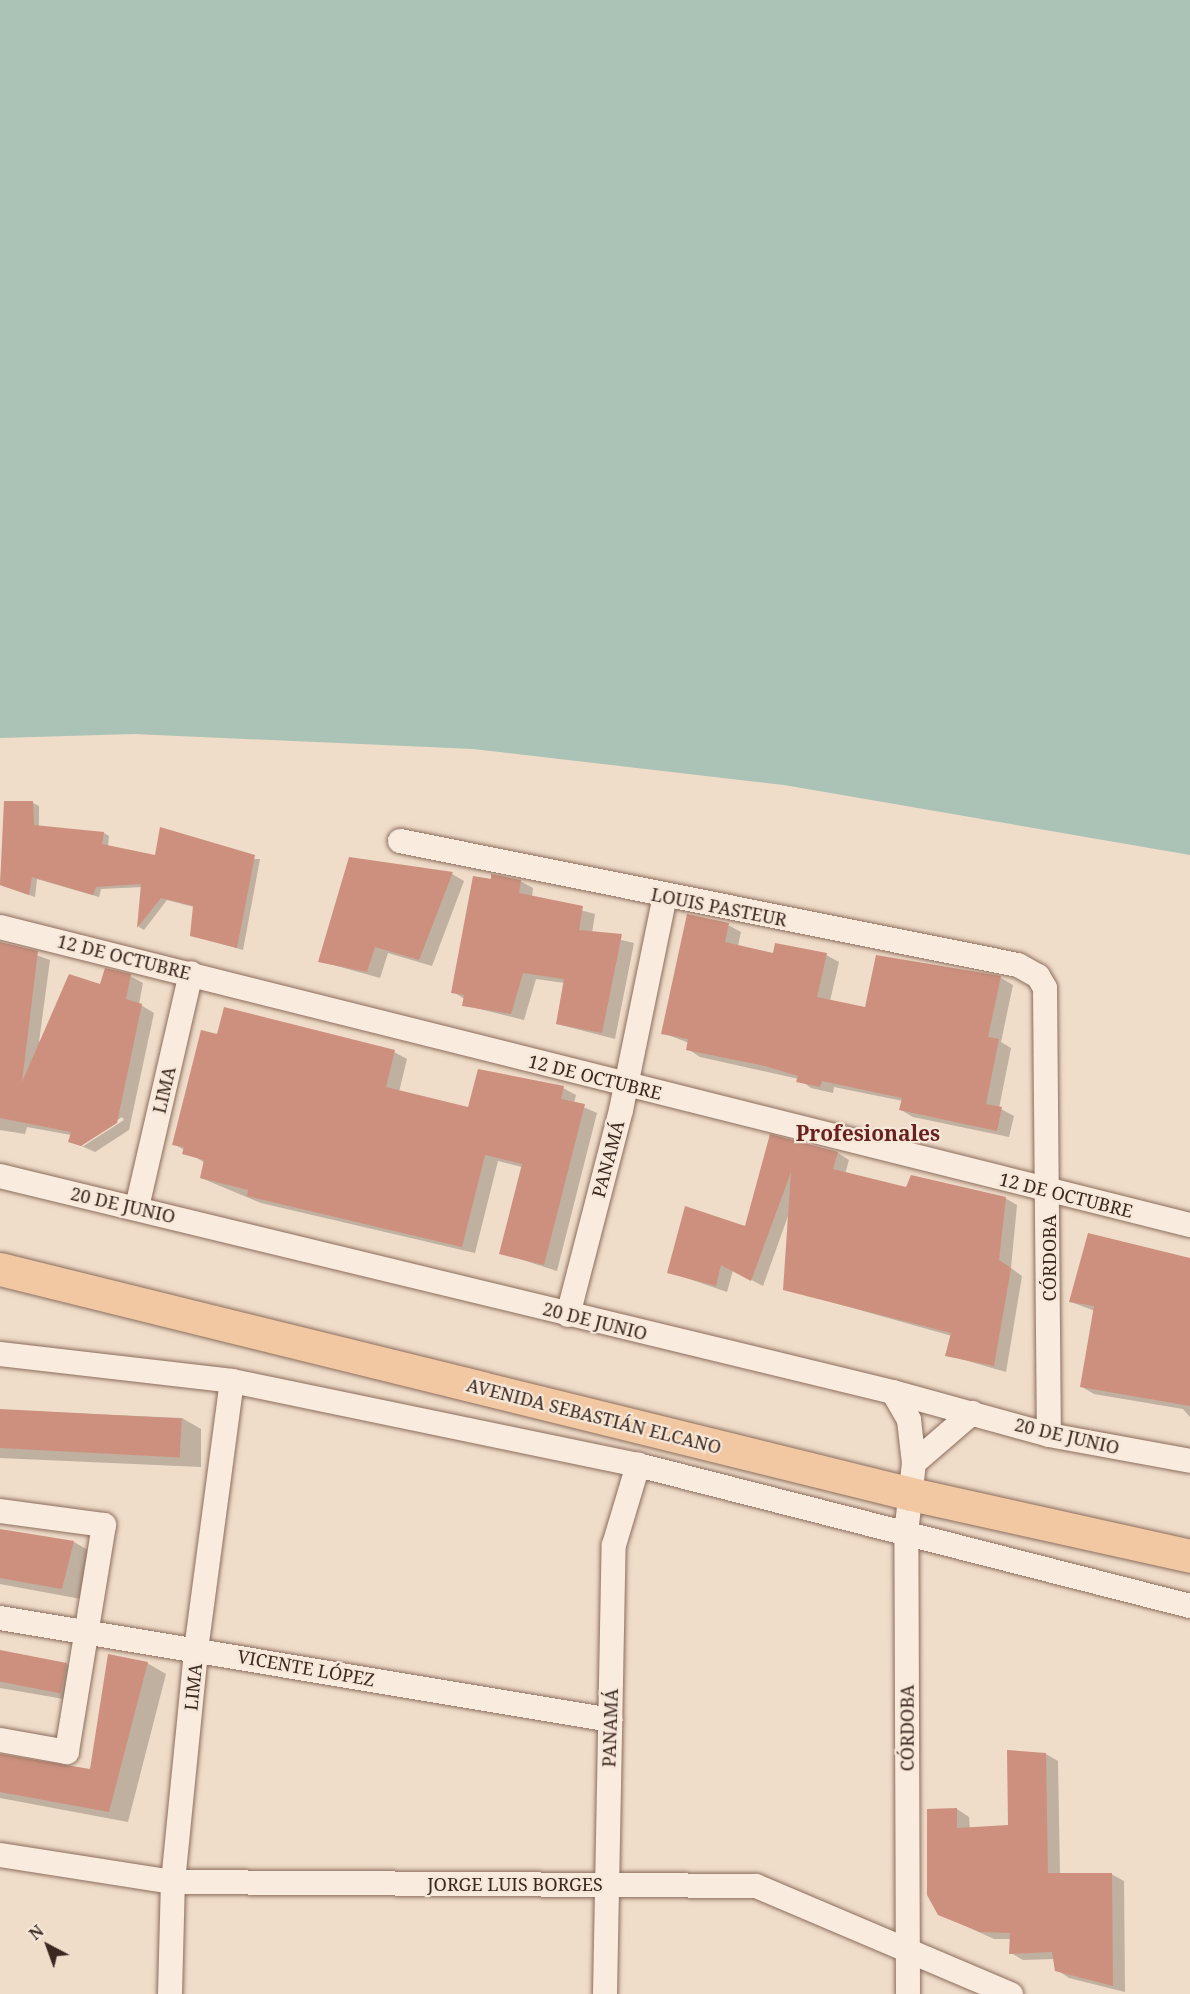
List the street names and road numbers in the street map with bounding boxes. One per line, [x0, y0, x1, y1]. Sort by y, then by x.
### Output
street label: LOUIS PASTEUR [649, 883, 789, 931]
street label: 12 DE OCTUBRE [55, 930, 193, 984]
street label: 12 DE OCTUBRE [526, 1050, 664, 1104]
street label: LIMA [148, 1064, 180, 1116]
street label: PANAMÁ [587, 1118, 629, 1200]
street label: 12 DE OCTUBRE [997, 1168, 1135, 1222]
street label: 20 DE JUNIO [69, 1182, 177, 1228]
street label: CÓRDOBA [1038, 1215, 1060, 1301]
street label: 20 DE JUNIO [541, 1298, 649, 1344]
street label: AVENIDA SEBASTIÁN ELCANO [464, 1374, 724, 1458]
street label: 20 DE JUNIO [1013, 1413, 1121, 1459]
street label: VICENTE LÓPEZ [236, 1645, 376, 1691]
street label: LIMA [180, 1662, 206, 1712]
street label: CÓRDOBA [896, 1685, 918, 1771]
street label: PANAMÁ [598, 1688, 622, 1768]
street label: JORGE LUIS BORGES [427, 1873, 603, 1895]

